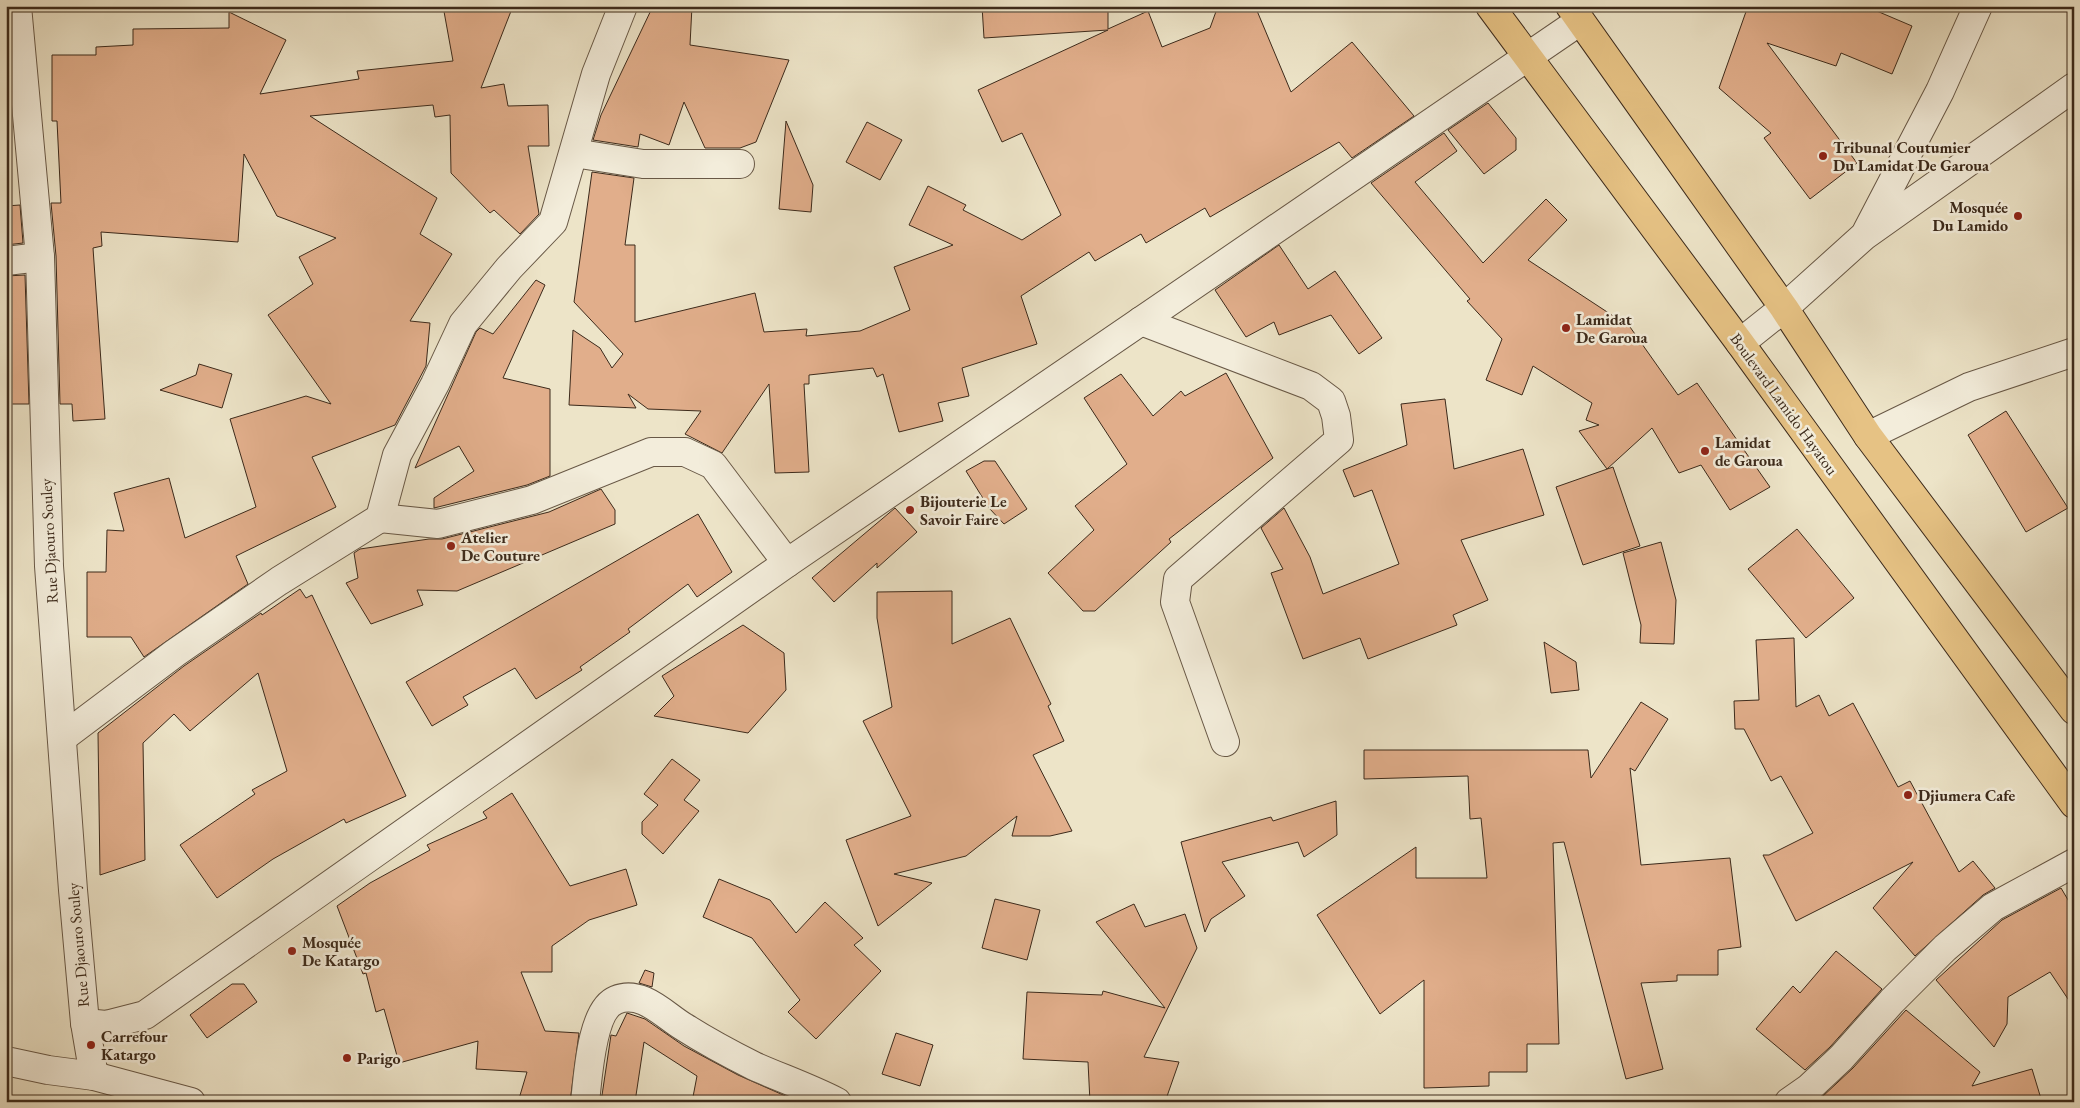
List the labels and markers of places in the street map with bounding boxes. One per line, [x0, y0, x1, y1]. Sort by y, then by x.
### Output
place label: Tribunal Coutumier Du Lamidat De Garoua [1833, 137, 1990, 176]
marker: Tribunal Coutumier Du Lamidat De Garoua [1817, 150, 1829, 162]
place label: Mosquée Du Lamido [1932, 197, 2008, 236]
marker: Mosquée Du Lamido [2012, 210, 2024, 222]
place label: Lamidat De Garoua [1576, 309, 1649, 348]
marker: Lamidat De Garoua [1560, 322, 1572, 334]
place label: Lamidat de Garoua [1715, 432, 1784, 471]
marker: Lamidat de Garoua [1699, 445, 1711, 457]
place label: Bijouterie Le Savoir Faire [920, 491, 1007, 530]
marker: Bijouterie Le Savoir Faire [904, 504, 916, 516]
place label: Atelier De Couture [460, 527, 540, 566]
marker: Atelier De Couture [445, 540, 457, 552]
place label: Djiumera Cafe [1918, 785, 2016, 806]
marker: Djiumera Cafe [1902, 789, 1914, 801]
place label: Mosquée De Katargo [302, 932, 380, 971]
marker: Mosquée De Katargo [286, 945, 298, 957]
place label: Carrefour Katargo [101, 1026, 168, 1065]
marker: Carrefour Katargo [85, 1039, 97, 1051]
place label: Parigo [357, 1048, 401, 1069]
marker: Parigo [341, 1052, 353, 1064]

